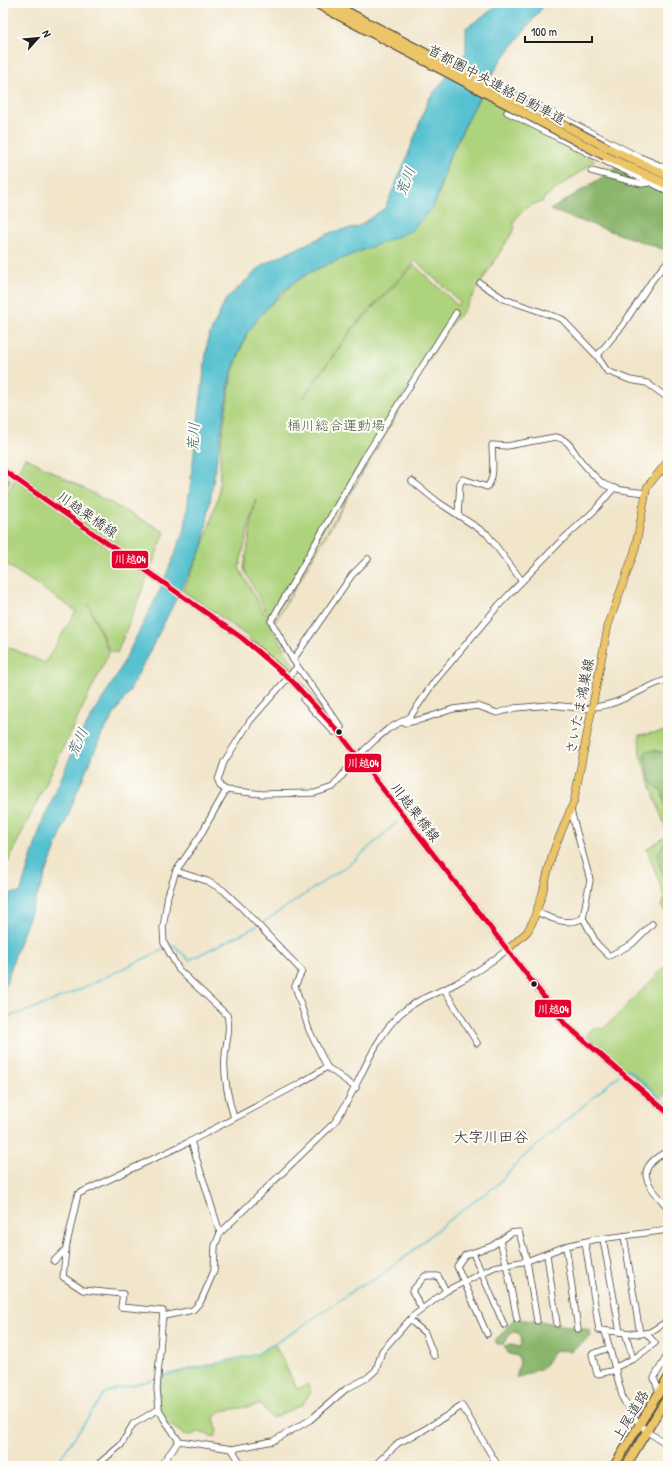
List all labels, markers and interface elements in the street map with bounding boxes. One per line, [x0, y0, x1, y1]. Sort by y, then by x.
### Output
north arrow [18, 18, 58, 58]
scale bar [525, 18, 592, 44]
text: 100 m [531, 23, 557, 40]
text: N [39, 28, 55, 39]
street label: 首都圏中央連絡自動車道 [425, 39, 569, 129]
water label: 荒川 [390, 163, 420, 199]
park label: 桶川総合運動場 [287, 415, 385, 434]
water label: 荒川 [181, 421, 205, 453]
street label: 川越栗橋線 [54, 486, 122, 542]
line badge: 川越04 [111, 550, 149, 569]
text: 川越04 [114, 552, 146, 566]
street label: さいたま鴻巣線 [560, 656, 598, 756]
water label: 荒川 [61, 724, 93, 760]
unlabelled marker [334, 727, 344, 737]
line badge: 川越04 [344, 753, 382, 773]
text: 川越04 [347, 756, 379, 770]
street label: 川越栗橋線 [387, 779, 445, 845]
unlabelled marker [529, 979, 539, 989]
line badge: 川越04 [534, 999, 572, 1018]
text: 川越04 [537, 1002, 569, 1016]
district label: 大字川田谷 [453, 1126, 529, 1147]
street label: 上尾道路 [607, 1386, 653, 1444]

